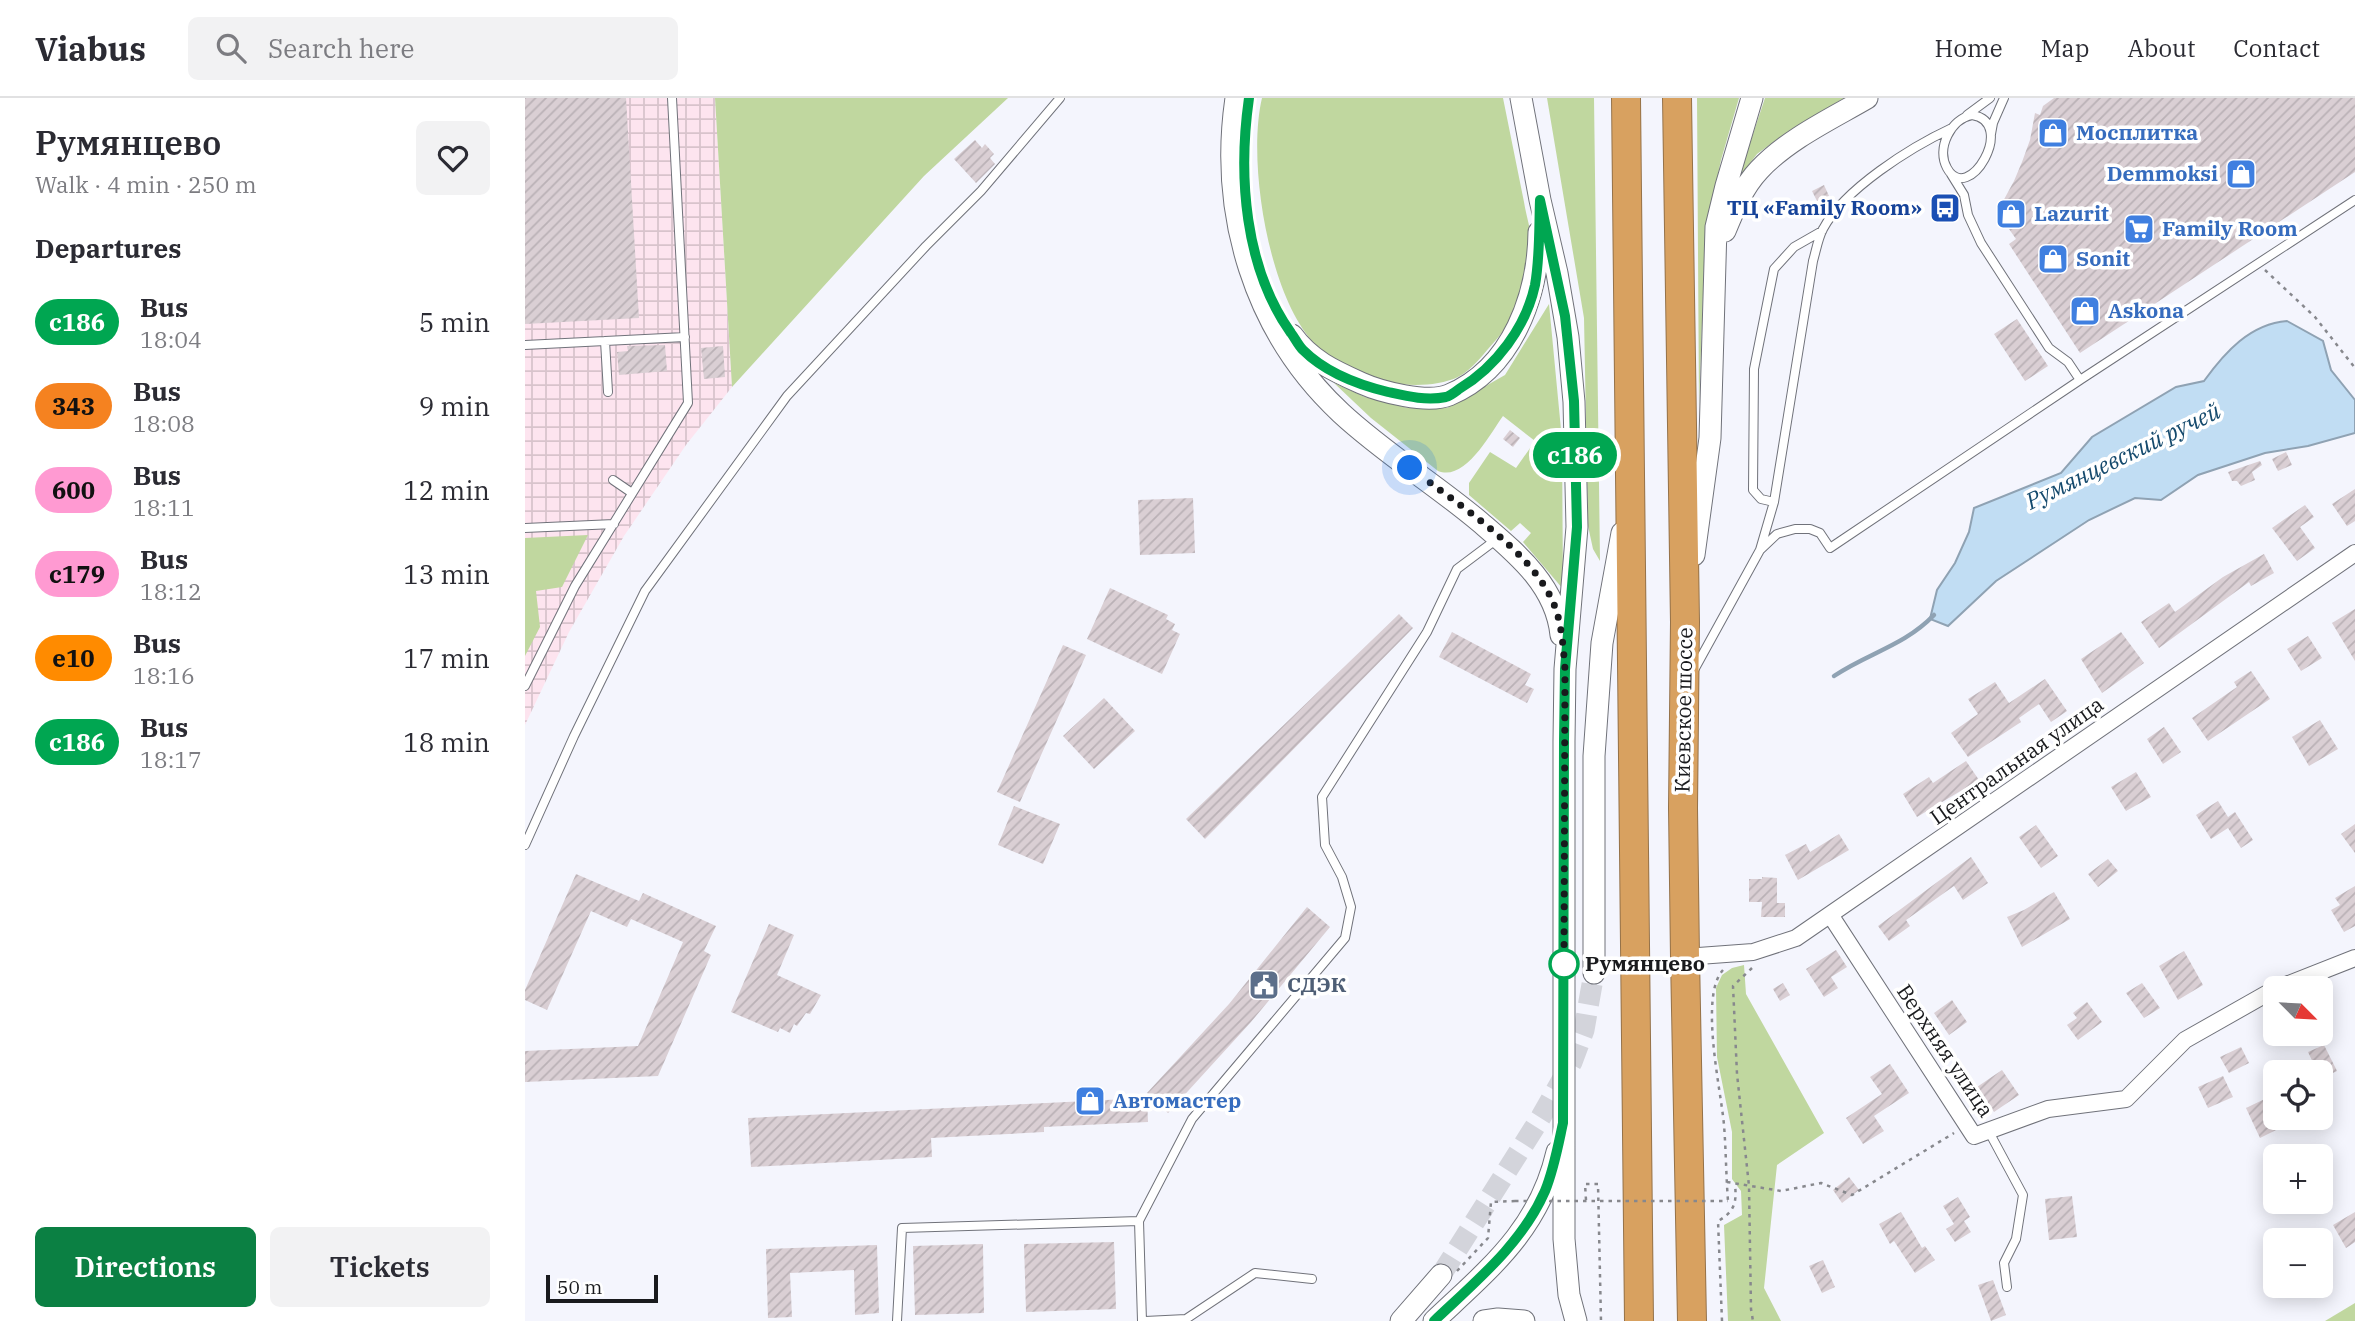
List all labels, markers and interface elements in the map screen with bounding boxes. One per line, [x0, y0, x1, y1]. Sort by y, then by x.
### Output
search box [188, 17, 678, 80]
text: Viabus [35, 27, 146, 70]
icon: search [212, 29, 250, 67]
text: Search here [268, 31, 414, 65]
text: Home [1935, 32, 2003, 64]
text: Map [2041, 32, 2089, 64]
text: About [2127, 32, 2195, 64]
text: Contact [2233, 32, 2320, 64]
shop icon: Мосплитка [2036, 116, 2070, 150]
place label: Мосплитка [2076, 118, 2198, 146]
text: Румянцево [35, 121, 221, 164]
button: heart [416, 121, 490, 195]
shop icon: Demmoksi [2224, 157, 2258, 191]
place label: Demmoksi [2107, 159, 2218, 187]
text: Walk · 4 min · 250 m [35, 169, 257, 199]
bus stop icon: ТЦ «Family Room» [1928, 191, 1962, 225]
place label: ТЦ «Family Room» [1727, 193, 1922, 221]
shop icon: Lazurit [1994, 197, 2028, 231]
place label: Lazurit [2034, 199, 2109, 227]
supermarket icon: Family Room [2122, 212, 2156, 246]
place label: Family Room [2162, 214, 2298, 242]
text: Departures [35, 231, 181, 265]
shop icon: Sonit [2036, 242, 2070, 276]
place label: Sonit [2076, 244, 2130, 272]
text: Bus [140, 290, 188, 324]
shop icon: Askona [2068, 294, 2102, 328]
place label: Askona [2108, 296, 2184, 324]
text: 5 min [419, 305, 490, 339]
text: с186 [49, 306, 105, 338]
text: 18:04 [140, 324, 202, 354]
text: Bus [133, 374, 181, 408]
text: 9 min [419, 389, 490, 423]
text: 343 [52, 390, 95, 422]
water label: Румянцевский ручей [2019, 395, 2225, 516]
text: 18:08 [133, 408, 195, 438]
line badge: с186 [1526, 432, 1624, 478]
text: с186 [1547, 439, 1603, 471]
your location [1392, 450, 1427, 485]
text: Bus [133, 458, 181, 492]
text: 12 min [403, 473, 490, 507]
text: 600 [52, 474, 95, 506]
text: 18:11 [133, 492, 195, 522]
text: Bus [140, 542, 188, 576]
text: 13 min [403, 557, 490, 591]
text: с179 [49, 558, 105, 590]
text: 18:12 [140, 576, 202, 606]
text: Bus [133, 626, 181, 660]
street label: Киевское шоссе [1668, 627, 1698, 793]
text: 17 min [403, 641, 490, 675]
text: е10 [52, 642, 95, 674]
text: 18:16 [133, 660, 195, 690]
street label: Центральная улица [1924, 690, 2109, 831]
text: Bus [140, 710, 188, 744]
text: 18 min [403, 725, 490, 759]
text: с186 [49, 726, 105, 758]
text: 18:17 [140, 744, 202, 774]
marker: Румянцево [1549, 949, 1579, 979]
place label: Румянцево [1585, 949, 1705, 977]
public building icon: СДЭК [1247, 968, 1281, 1002]
place label: СДЭК [1287, 970, 1347, 998]
north arrow [2263, 976, 2333, 1046]
map controls [2263, 976, 2333, 1298]
street label: Верхняя улица [1891, 978, 2001, 1122]
button: locate [2263, 1060, 2333, 1130]
shop icon: Автомастер [1073, 1084, 1107, 1118]
place label: Автомастер [1113, 1086, 1241, 1114]
button: + [2263, 1144, 2333, 1214]
button: Directions [35, 1227, 256, 1307]
button: Tickets [270, 1227, 490, 1307]
button: − [2263, 1228, 2333, 1298]
scale bar [546, 1272, 658, 1304]
text: 50 m [557, 1275, 602, 1299]

